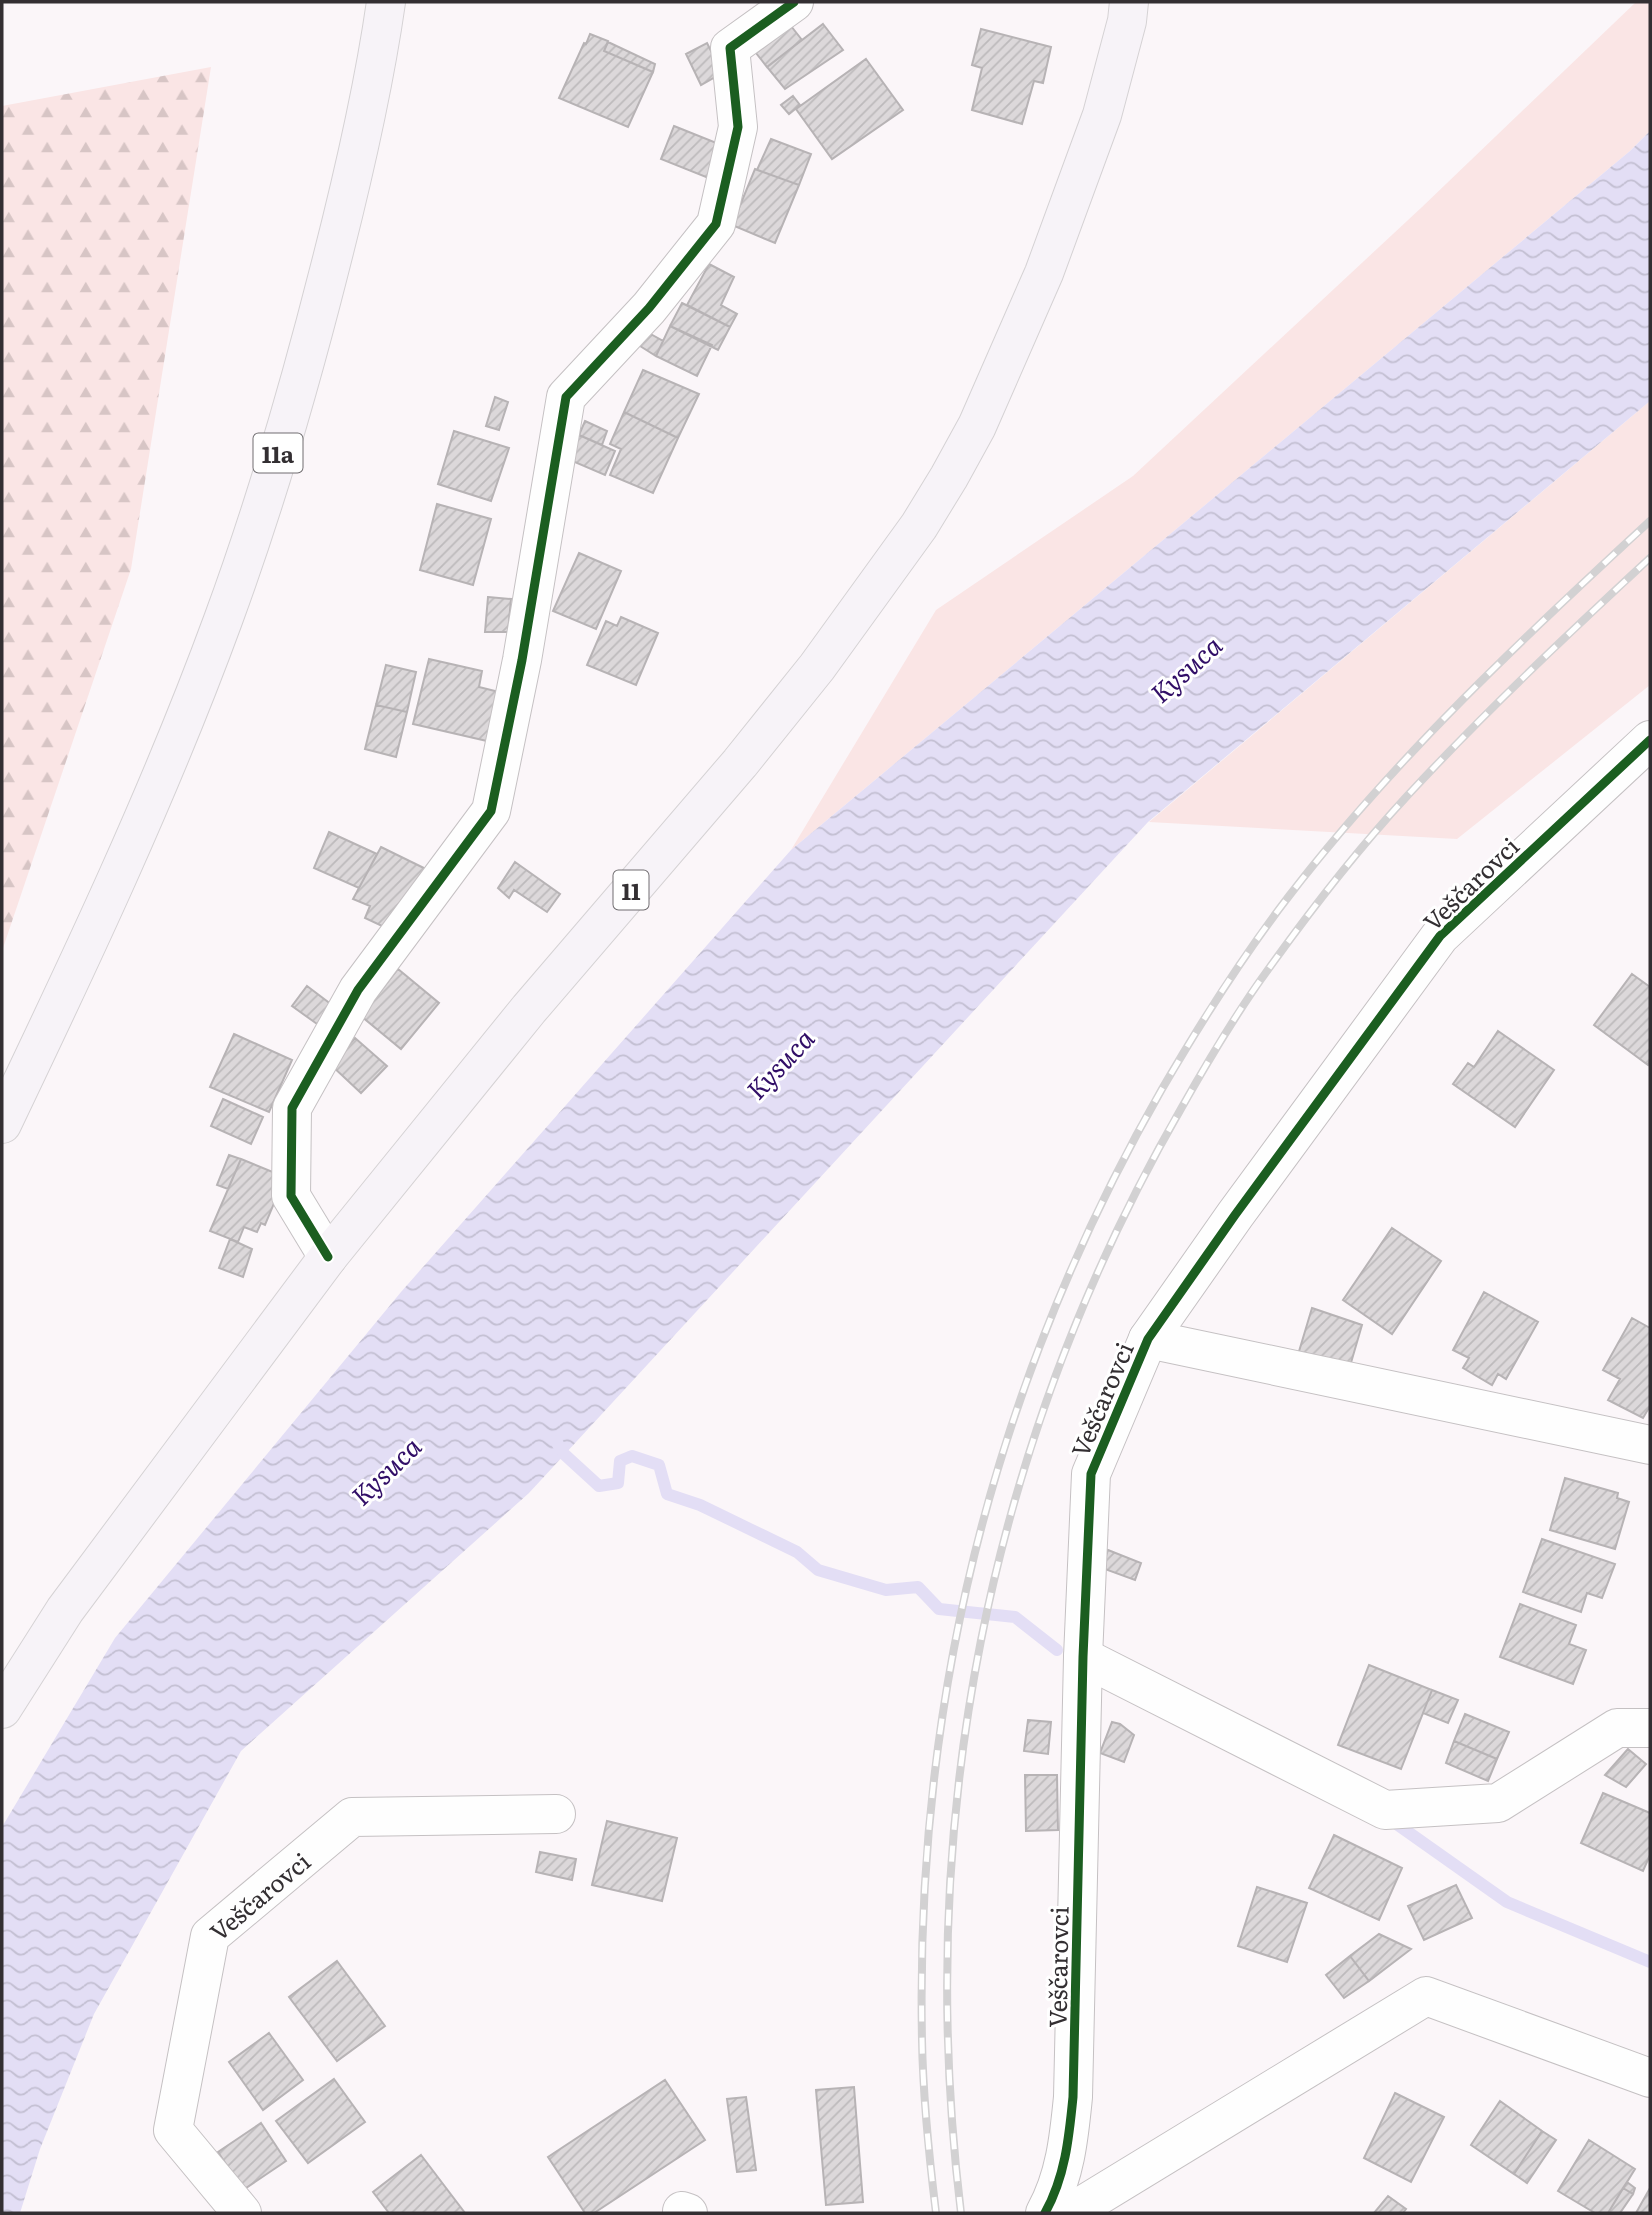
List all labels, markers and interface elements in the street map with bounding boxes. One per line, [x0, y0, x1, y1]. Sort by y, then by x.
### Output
road number: 11a [254, 433, 302, 472]
water label: Kysuca [1141, 625, 1229, 711]
street label: Veščarovci [1414, 828, 1526, 938]
road number: 11 [614, 870, 648, 909]
water label: Kysuca [736, 1019, 822, 1107]
street label: Veščarovci [1061, 1336, 1141, 1462]
water label: Kysuca [341, 1427, 429, 1513]
street label: Veščarovci [201, 1843, 316, 1948]
street label: Veščarovci [1038, 1906, 1076, 2028]

